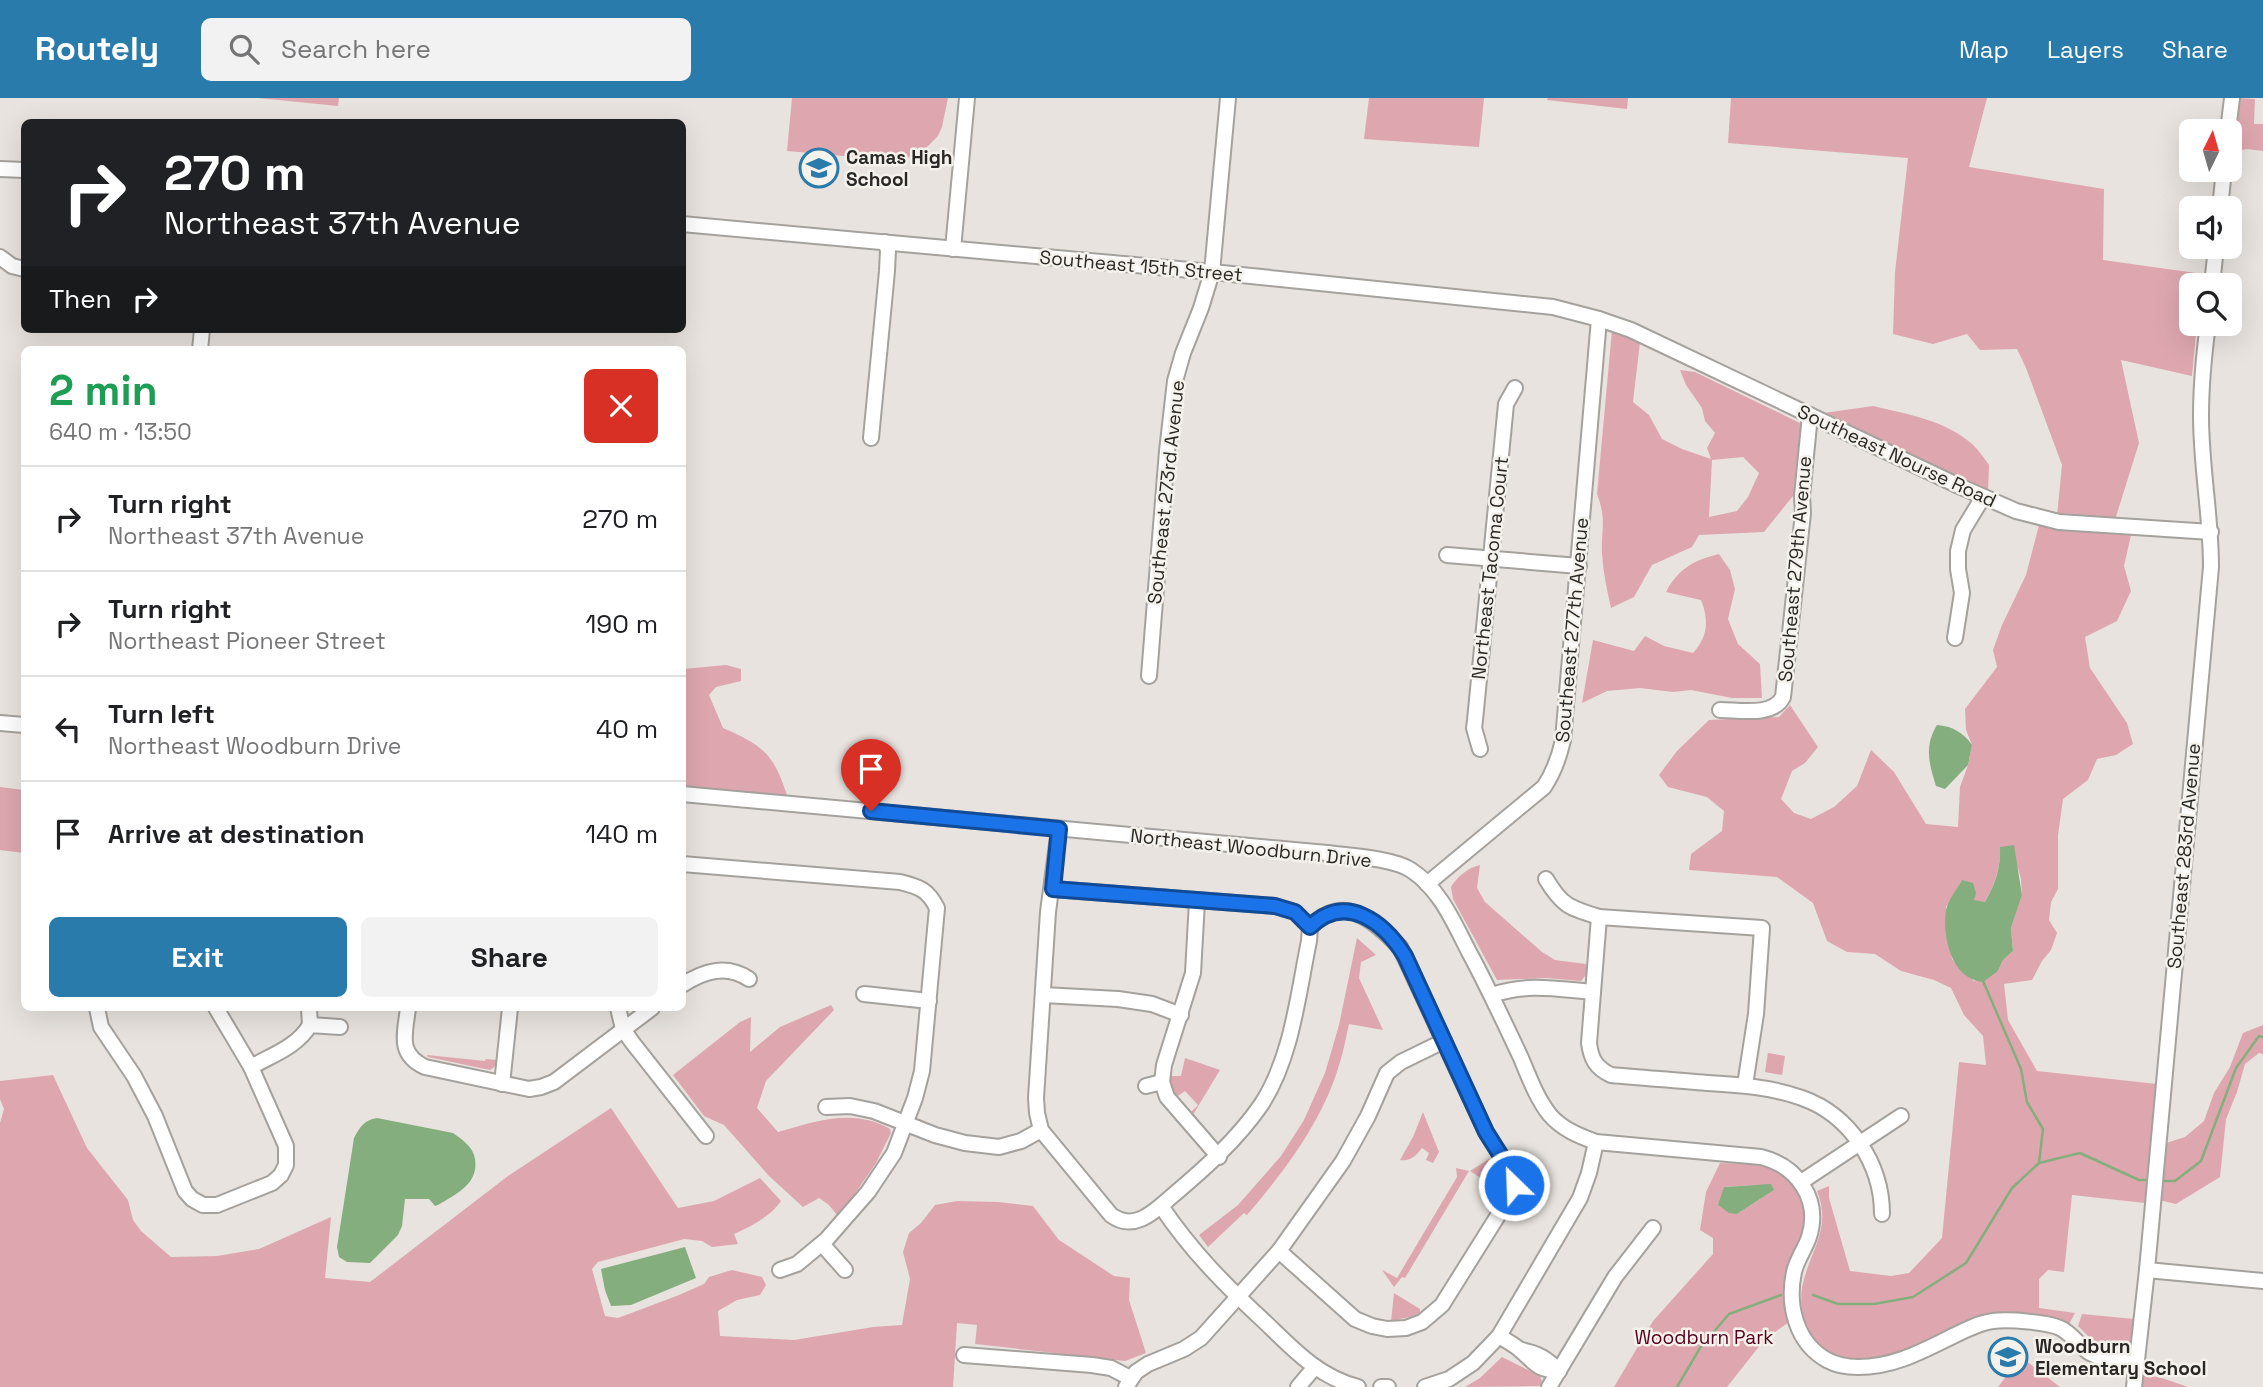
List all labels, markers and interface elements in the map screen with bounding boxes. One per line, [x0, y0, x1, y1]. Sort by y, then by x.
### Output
search box [201, 18, 691, 81]
text: Routely [35, 28, 159, 70]
icon: search [225, 30, 263, 68]
text: Search here [281, 32, 431, 66]
text: Map [1959, 34, 2009, 65]
text: Layers [2047, 34, 2124, 65]
text: Share [2162, 34, 2228, 65]
north arrow [2179, 119, 2242, 182]
map controls [2179, 119, 2242, 336]
text: 270 m [164, 142, 306, 204]
place label: Camas High School [846, 145, 952, 192]
icon: right [49, 147, 140, 238]
school or university icon: Camas High School [798, 147, 840, 189]
button: sound [2179, 196, 2242, 259]
text: Northeast 37th Avenue [164, 203, 521, 243]
street label: Southeast 15th Street [1039, 245, 1243, 287]
button: search [2179, 273, 2242, 336]
icon: right [126, 280, 164, 318]
text: Then [49, 282, 112, 316]
text: 2 min [49, 364, 158, 417]
button: close [584, 369, 658, 443]
street label: Southeast 273rd Avenue [1142, 379, 1190, 605]
street label: Southeast Nourse Road [1794, 399, 2000, 513]
text: 640 m · 13:50 [49, 417, 192, 447]
street label: Northeast Tacoma Court [1466, 455, 1514, 681]
street label: Southeast 279th Avenue [1773, 455, 1817, 683]
text: Turn right [108, 487, 232, 521]
icon: right [49, 500, 87, 538]
text: 270 m [582, 502, 658, 536]
street label: Southeast 277th Avenue [1550, 516, 1594, 744]
text: Northeast 37th Avenue [108, 521, 364, 551]
text: Turn right [108, 592, 232, 626]
icon: right [49, 605, 87, 643]
text: 190 m [586, 607, 658, 641]
text: Northeast Pioneer Street [108, 626, 386, 656]
text: Turn left [108, 697, 215, 731]
icon: left [49, 710, 87, 748]
text: 40 m [596, 712, 658, 746]
text: Northeast Woodburn Drive [108, 731, 401, 761]
pin [841, 739, 901, 811]
street label: Southeast 283rd Avenue [2162, 742, 2206, 970]
icon: arrive [852, 750, 890, 788]
icon: arrive [49, 815, 87, 853]
text: Arrive at destination [108, 817, 365, 851]
text: 140 m [585, 817, 658, 851]
street label: Northeast Woodburn Drive [1129, 823, 1373, 873]
button: Exit [49, 917, 347, 997]
button: Share [361, 917, 658, 997]
position arrow [1477, 1148, 1551, 1222]
park label: Woodburn Park [1634, 1325, 1774, 1350]
place label: Woodburn Elementary School [2035, 1334, 2207, 1381]
school or university icon: Woodburn Elementary School [1987, 1336, 2029, 1378]

